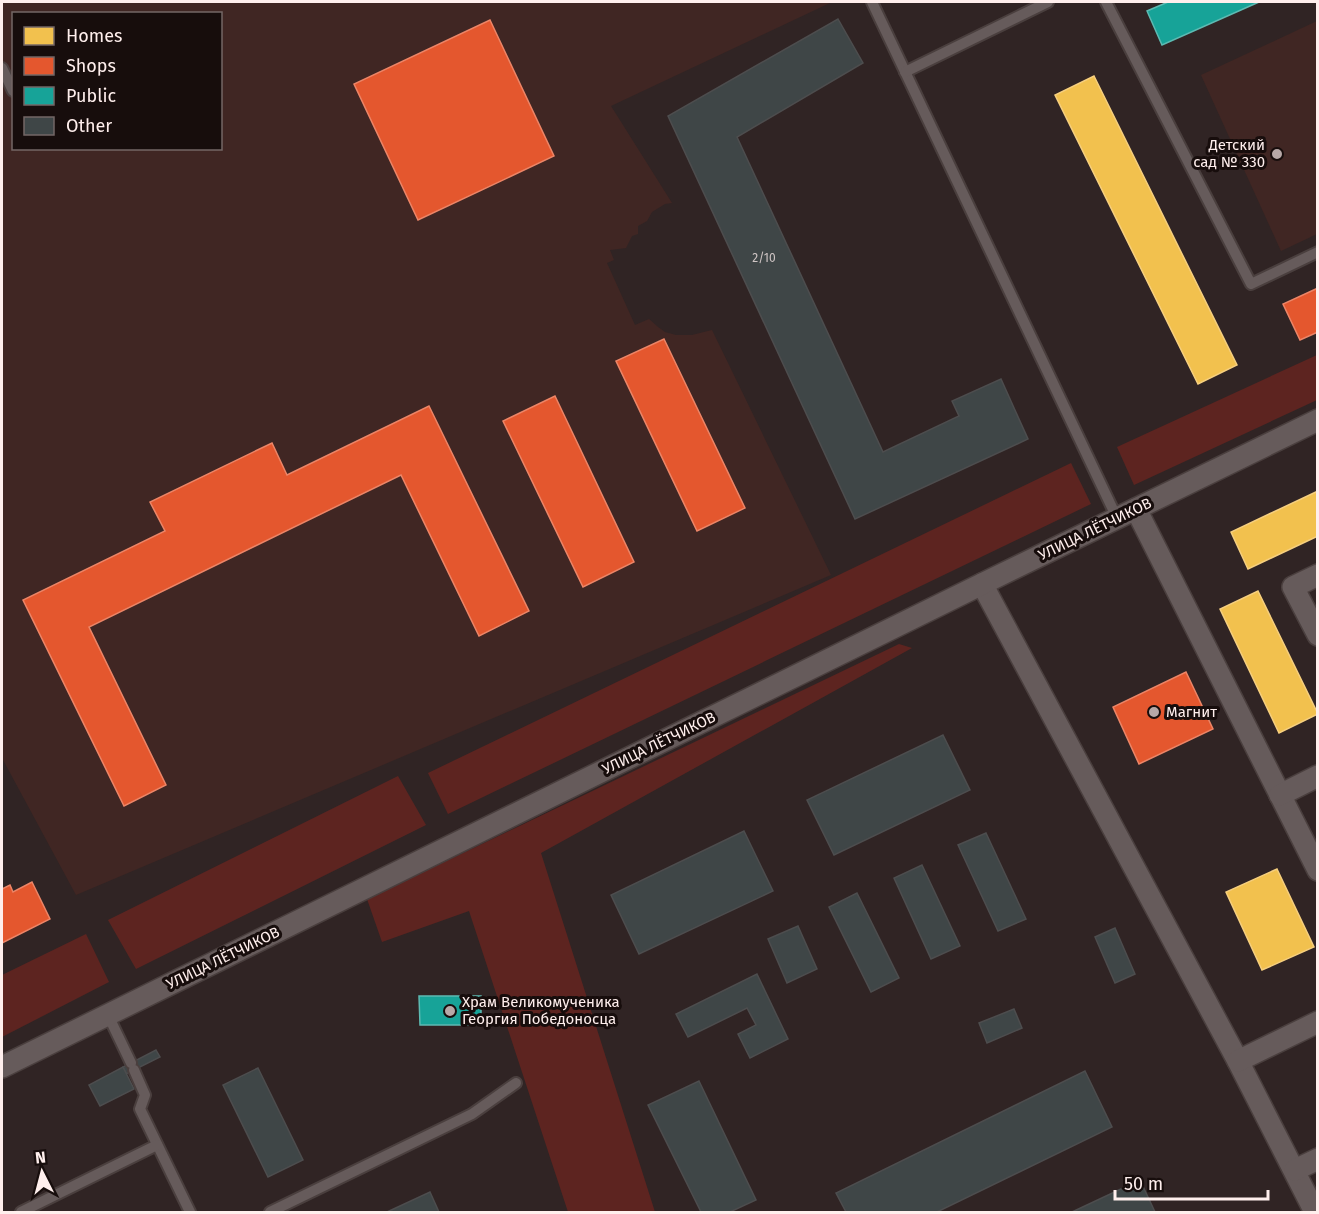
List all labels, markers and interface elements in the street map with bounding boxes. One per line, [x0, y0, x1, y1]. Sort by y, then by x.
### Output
legend [12, 12, 222, 150]
text: Homes [66, 25, 122, 47]
text: Shops [66, 55, 116, 77]
text: Public [66, 85, 116, 107]
text: Other [66, 115, 112, 137]
place label: Детский сад № 330 [1193, 136, 1265, 171]
marker: Детский сад № 330 [1270, 147, 1284, 161]
house number: 2/10 [752, 251, 776, 265]
street label: УЛИЦА ЛЁТЧИКОВ [1035, 494, 1155, 564]
place label: Магнит [1166, 703, 1217, 721]
marker: Магнит [1147, 705, 1161, 719]
street label: УЛИЦА ЛЁТЧИКОВ [599, 708, 719, 778]
street label: УЛИЦА ЛЁТЧИКОВ [163, 923, 283, 993]
place label: Храм Великомученика Георгия Победоносца [462, 993, 620, 1028]
marker: Храм Великомученика Георгия Победоносца [443, 1004, 457, 1018]
north arrow [12, 1142, 72, 1202]
text: N [34, 1148, 47, 1168]
scale bar [1115, 1163, 1268, 1201]
text: 50 m [1124, 1173, 1163, 1195]

